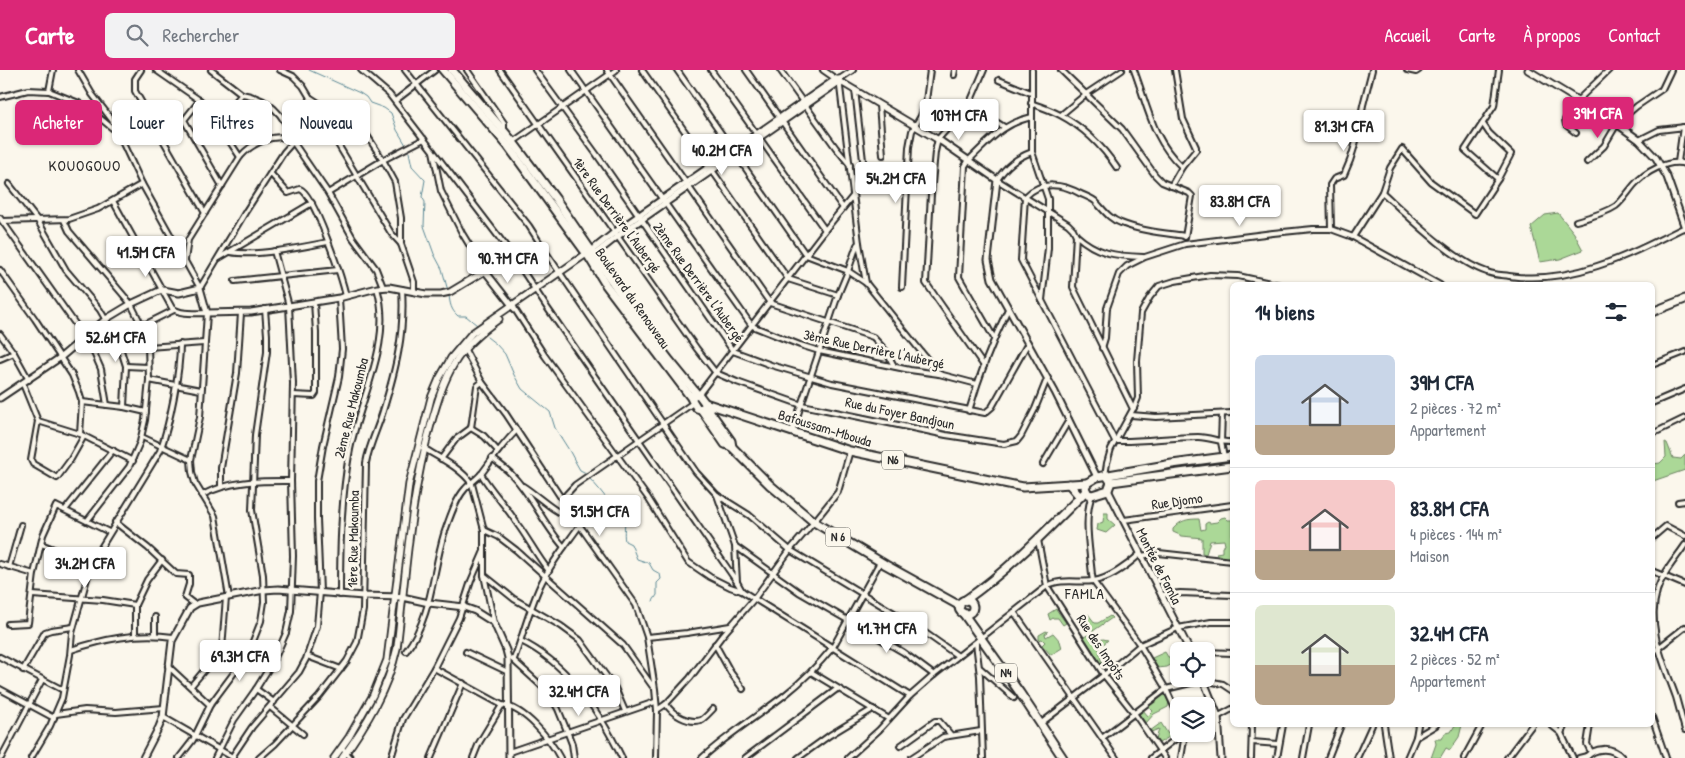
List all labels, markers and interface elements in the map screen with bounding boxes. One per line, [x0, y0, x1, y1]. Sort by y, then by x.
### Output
search box [105, 13, 455, 58]
text: Carte [25, 19, 75, 51]
icon: search [123, 21, 151, 49]
text: Rechercher [163, 22, 239, 48]
text: Accueil [1384, 23, 1430, 48]
text: Carte [1458, 23, 1496, 48]
text: À propos [1524, 23, 1580, 48]
text: Contact [1608, 23, 1660, 48]
pin: 39M CFA [1552, 97, 1644, 139]
pin: 107M CFA [907, 98, 1011, 141]
chip: Acheter [15, 100, 102, 145]
chip: Louer [112, 100, 183, 145]
chip: Filtres [193, 100, 272, 145]
chip: Nouveau [282, 100, 370, 145]
text: 39M CFA [1574, 102, 1622, 124]
text: 107M CFA [931, 104, 987, 126]
pin: 81.3M CFA [1287, 109, 1401, 152]
text: 81.3M CFA [1314, 115, 1374, 137]
pin: 40.2M CFA [665, 134, 779, 176]
text: 40.2M CFA [692, 139, 752, 161]
street label: 1ère Rue Derrière l'Aubergé [568, 153, 666, 277]
district label: KOUOGOUO [49, 155, 121, 176]
pin: 54.2M CFA [839, 162, 953, 204]
text: 54.2M CFA [866, 167, 926, 189]
pin: 83.8M CFA [1183, 184, 1297, 227]
text: 83.8M CFA [1210, 190, 1270, 212]
street label: 2ème Rue Derrière l'Aubergé [649, 218, 750, 346]
pin: 41.5M CFA [89, 236, 203, 278]
text: 41.5M CFA [117, 241, 175, 263]
pin: 90.7M CFA [451, 242, 565, 284]
street label: Boulevard du Renouveau [592, 244, 675, 352]
text: 90.7M CFA [478, 247, 538, 269]
text: 14 biens [1255, 298, 1315, 327]
icon: filters [1602, 298, 1630, 326]
pin: 52.6M CFA [59, 320, 173, 363]
street label: 3ème Rue Derrière l'Aubergé [802, 324, 947, 374]
text: 52.6M CFA [86, 326, 146, 348]
street label: 2ème Rue Makoumba [329, 355, 372, 460]
text: 39M CFA [1410, 368, 1474, 397]
icon: home [1295, 375, 1355, 435]
street label: Rue du Foyer Bandjoun [844, 392, 956, 434]
text: 2 pièces · 72 m² [1410, 397, 1501, 419]
street label: Bafoussam-Mbouda [776, 404, 875, 451]
text: Appartement [1410, 419, 1486, 441]
road number: N6 [882, 450, 904, 470]
street label: Rue Djomo [1150, 487, 1204, 514]
street label: 1ère Rue Makoumba [342, 490, 363, 588]
pin: 51.5M CFA [543, 494, 657, 537]
text: 83.8M CFA [1410, 494, 1489, 523]
text: 51.5M CFA [571, 500, 629, 522]
icon: home [1295, 500, 1355, 560]
text: 4 pièces · 144 m² [1410, 523, 1502, 545]
street label: Montée de Famla [1132, 524, 1187, 608]
road number: N 6 [826, 528, 850, 547]
text: Maison [1410, 545, 1449, 567]
pin: 34.2M CFA [28, 546, 142, 589]
text: 34.2M CFA [55, 552, 115, 574]
district label: FAMLA [1064, 583, 1105, 604]
street label: Rue des Impôts [1072, 610, 1130, 684]
pin: 41.7M CFA [830, 612, 944, 654]
text: 41.7M CFA [858, 617, 916, 639]
text: 32.4M CFA [1410, 619, 1489, 648]
icon: home [1295, 625, 1355, 685]
pin: 69.3M CFA [183, 640, 297, 682]
map controls [1170, 642, 1215, 742]
button: locate [1170, 642, 1215, 687]
text: 69.3M CFA [211, 645, 269, 667]
text: 2 pièces · 52 m² [1410, 648, 1500, 670]
road number: N4 [995, 664, 1017, 682]
text: Appartement [1410, 670, 1486, 692]
pin: 32.4M CFA [522, 674, 636, 717]
text: 32.4M CFA [549, 680, 609, 702]
button: layers [1170, 697, 1215, 742]

